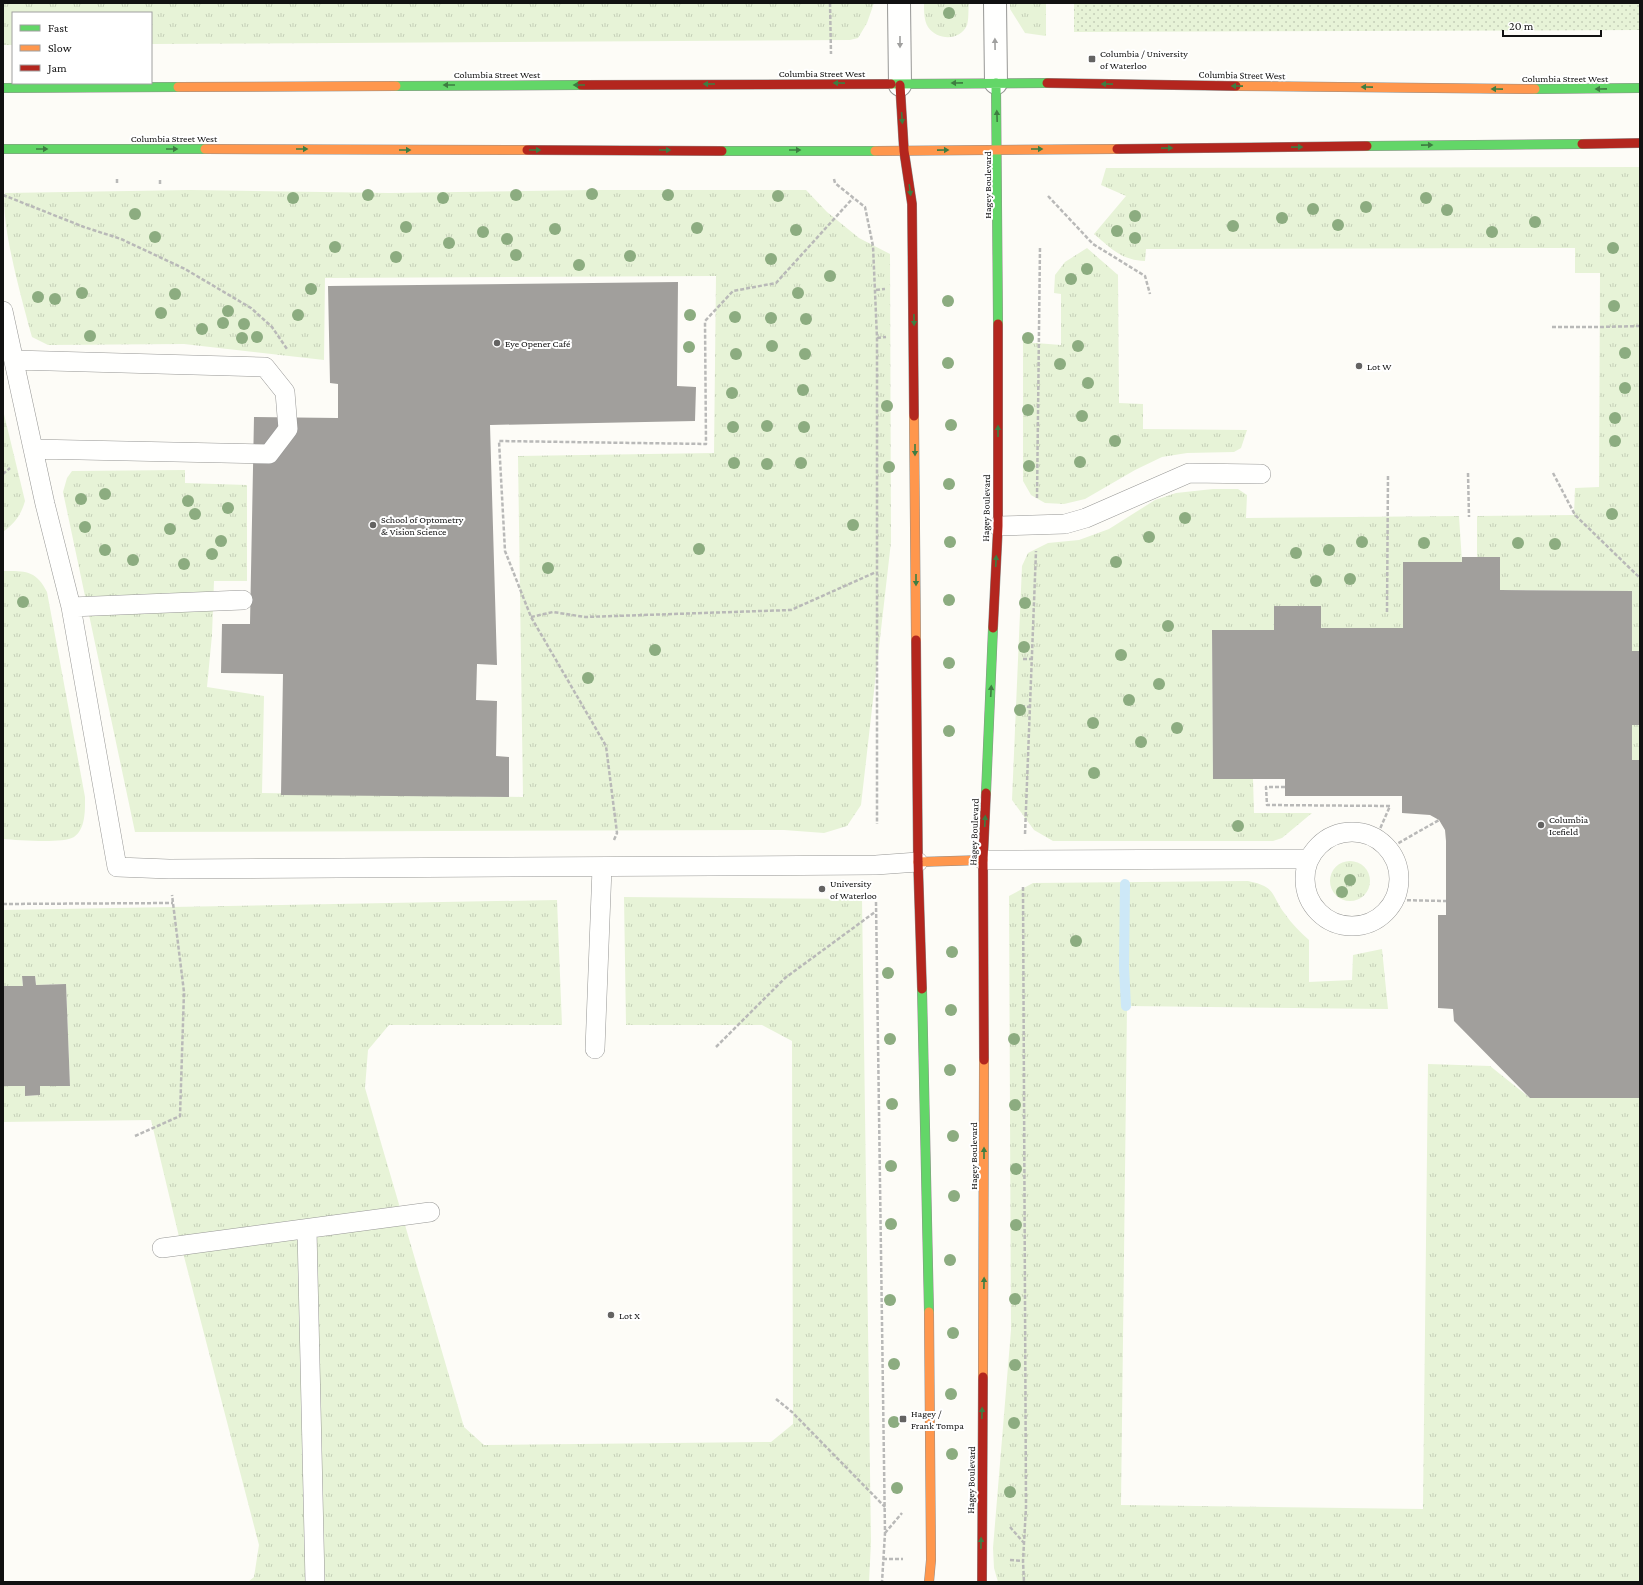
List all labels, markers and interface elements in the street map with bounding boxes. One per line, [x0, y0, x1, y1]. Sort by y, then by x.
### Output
legend [12, 12, 152, 84]
scale bar [1503, 12, 1601, 38]
text: 20 m [1509, 19, 1534, 33]
text: Fast [48, 21, 69, 35]
one-way arrow [896, 36, 903, 48]
one-way arrow [992, 38, 999, 50]
text: Slow [48, 41, 72, 55]
place label: Columbia / University of Waterloo [1100, 48, 1188, 71]
marker: Columbia / University of Waterloo [1087, 54, 1097, 64]
text: Jam [47, 61, 67, 75]
street label: Columbia Street West [779, 68, 866, 79]
street label: Columbia Street West [454, 69, 541, 80]
street label: Columbia Street West [1199, 69, 1286, 81]
street label: Columbia Street West [1522, 73, 1609, 84]
one-way arrow [833, 80, 845, 87]
one-way arrow [951, 80, 963, 87]
one-way arrow [702, 81, 715, 87]
one-way arrow [1100, 81, 1113, 87]
one-way arrow [442, 82, 455, 88]
one-way arrow [572, 82, 585, 88]
one-way arrow [1230, 83, 1243, 89]
one-way arrow [1361, 84, 1373, 91]
one-way arrow [1490, 86, 1503, 92]
one-way arrow [1594, 86, 1607, 92]
one-way arrow [994, 109, 1000, 122]
one-way arrow [898, 112, 905, 124]
street label: Columbia Street West [131, 133, 218, 144]
one-way arrow [1421, 142, 1434, 148]
one-way arrow [1291, 144, 1304, 150]
one-way arrow [1161, 145, 1174, 151]
one-way arrow [36, 146, 49, 152]
one-way arrow [166, 146, 179, 152]
one-way arrow [296, 146, 308, 153]
one-way arrow [1031, 146, 1044, 152]
one-way arrow [399, 147, 412, 153]
one-way arrow [529, 147, 542, 153]
one-way arrow [659, 147, 672, 153]
one-way arrow [789, 147, 802, 153]
one-way arrow [937, 147, 949, 154]
street label: Hagey Boulevard [982, 151, 993, 219]
one-way arrow [907, 184, 913, 196]
one-way arrow [911, 314, 917, 327]
marker: Eye Opener Café [492, 338, 502, 348]
place label: Eye Opener Café [505, 338, 571, 349]
marker: Lot W [1354, 361, 1364, 371]
place label: Lot W [1367, 361, 1392, 372]
one-way arrow [995, 424, 1001, 437]
one-way arrow [912, 444, 918, 457]
street label: Hagey Boulevard [980, 474, 992, 542]
place label: School of Optometry & Vision Science [381, 514, 464, 537]
marker: School of Optometry & Vision Science [368, 520, 378, 530]
one-way arrow [993, 555, 1000, 567]
one-way arrow [913, 574, 919, 587]
one-way arrow [987, 685, 994, 697]
street label: Hagey Boulevard [967, 797, 981, 866]
one-way arrow [982, 814, 988, 827]
place label: Columbia Icefield [1549, 814, 1589, 837]
marker: Columbia Icefield [1536, 820, 1546, 830]
place label: University of Waterloo [830, 878, 877, 901]
marker: University of Waterloo [817, 884, 827, 894]
street label: Hagey Boulevard [968, 1122, 979, 1190]
one-way arrow [981, 1146, 987, 1159]
one-way arrow [981, 1276, 987, 1289]
marker: Lot X [606, 1310, 616, 1320]
place label: Lot X [619, 1310, 640, 1321]
one-way arrow [979, 1406, 985, 1419]
place label: Hagey / Frank Tompa [911, 1408, 964, 1431]
marker: Hagey / Frank Tompa [898, 1414, 908, 1424]
street label: Hagey Boulevard [965, 1446, 977, 1514]
one-way arrow [978, 1536, 984, 1549]

